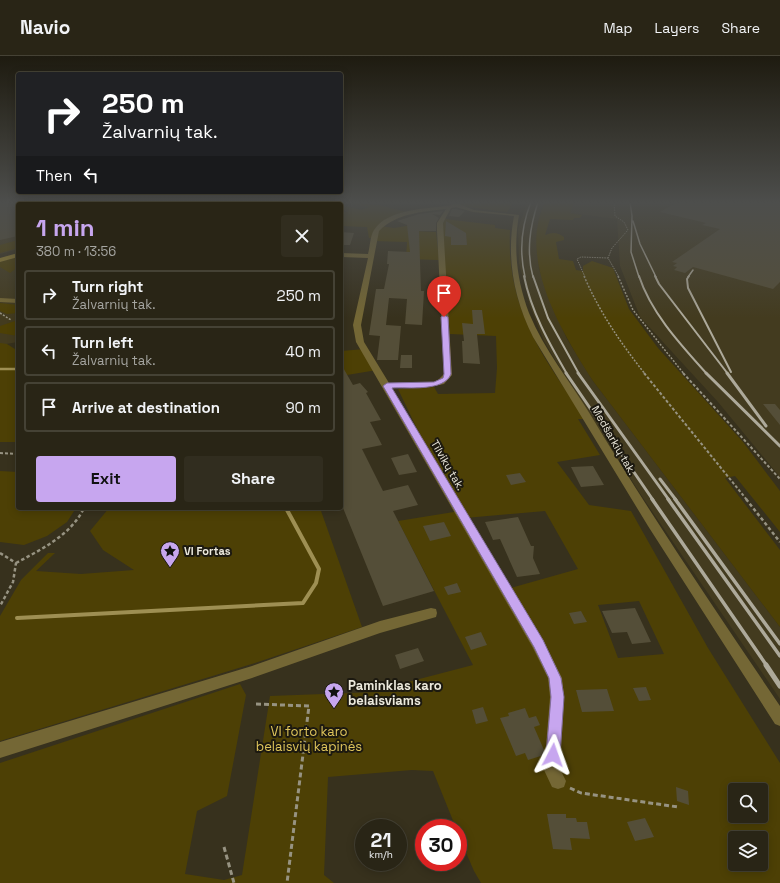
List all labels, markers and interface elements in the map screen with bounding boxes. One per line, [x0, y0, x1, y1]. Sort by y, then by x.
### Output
text: Navio [20, 15, 70, 40]
text: Map [603, 19, 633, 37]
text: Layers [655, 19, 699, 37]
text: Share [721, 19, 760, 37]
text: 250 m [102, 85, 185, 121]
icon: right [36, 88, 88, 140]
text: Žalvarnių tak. [102, 120, 218, 143]
icon: left [80, 164, 102, 186]
text: Then [36, 166, 72, 185]
text: 1 min [36, 212, 95, 243]
button: close [281, 215, 323, 257]
text: 380 m · 13:56 [36, 243, 116, 260]
pin [427, 276, 461, 317]
text: Turn right [72, 277, 143, 296]
icon: arrive [433, 282, 455, 304]
icon: right [38, 284, 60, 306]
text: 250 m [277, 286, 321, 305]
text: Žalvarnių tak. [72, 296, 156, 313]
text: Turn left [72, 333, 134, 352]
icon: left [38, 340, 60, 362]
text: 40 m [285, 342, 321, 361]
text: Žalvarnių tak. [72, 352, 156, 369]
icon: arrive [38, 396, 60, 418]
text: Arrive at destination [72, 398, 220, 417]
text: 90 m [285, 398, 321, 417]
street label: Medšarkių tak. [589, 403, 640, 477]
street label: Tilvikų tak. [428, 437, 468, 493]
button: Exit [36, 456, 176, 502]
button: Share [184, 456, 323, 502]
place icon: VI Fortas [159, 540, 181, 568]
place label: VI Fortas [184, 544, 231, 558]
place label: Paminklas karo belaisviams [348, 677, 442, 709]
place icon: Paminklas karo belaisviams [323, 681, 345, 709]
park label: VI forto karo belaisvių kapinės [256, 723, 362, 755]
position arrow [532, 734, 574, 776]
map controls [728, 783, 768, 871]
button: search [728, 783, 768, 823]
speed limit sign: 30 [415, 819, 467, 871]
text: 21 [371, 827, 391, 853]
button: layers [728, 831, 768, 871]
text: km/h [369, 848, 393, 861]

